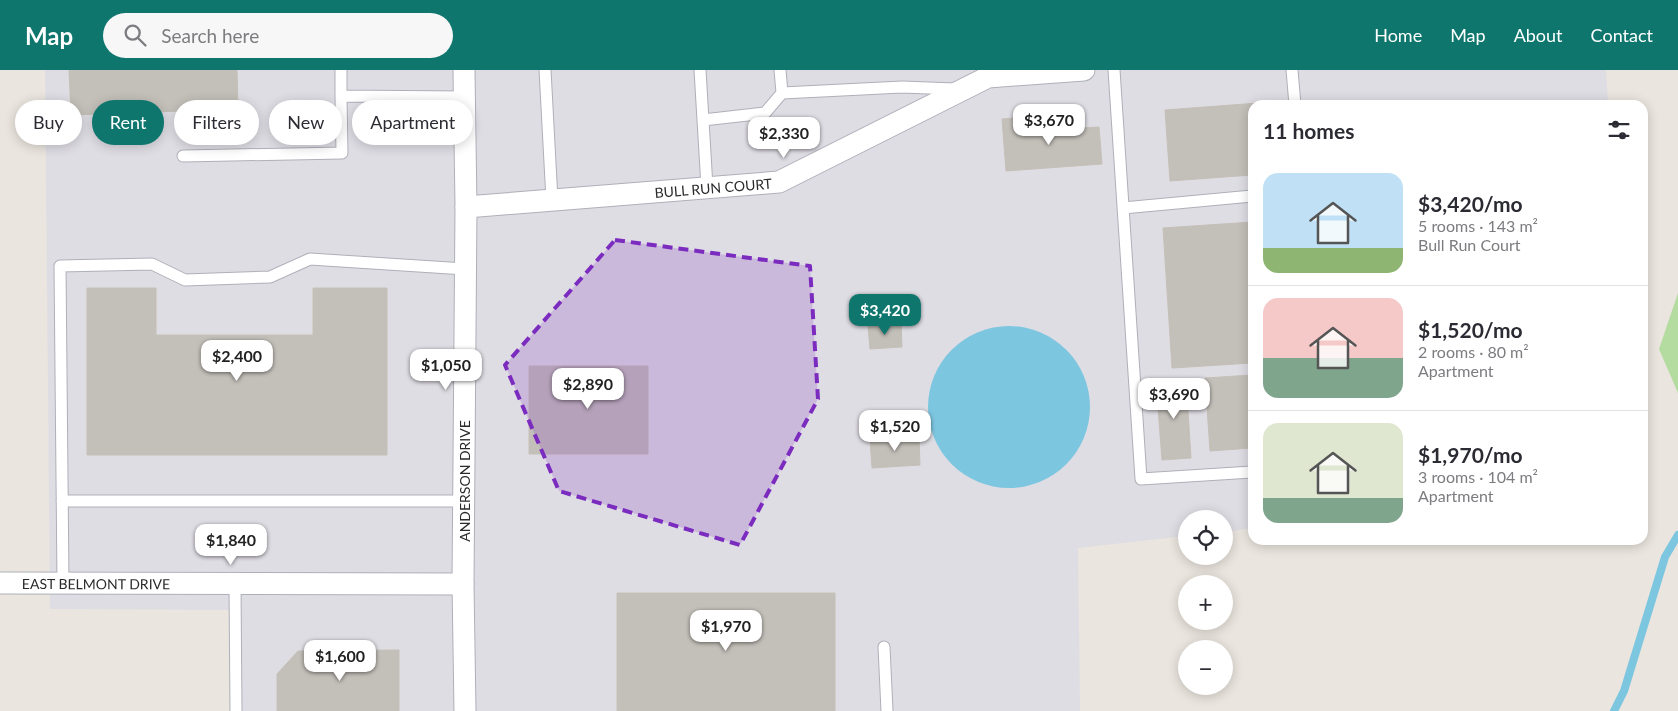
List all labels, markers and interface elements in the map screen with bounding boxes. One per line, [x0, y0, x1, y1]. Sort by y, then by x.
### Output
search box [103, 13, 453, 58]
text: Map [25, 21, 73, 50]
icon: search [121, 21, 149, 49]
text: Search here [161, 24, 259, 47]
text: Home [1374, 24, 1422, 46]
text: Map [1450, 24, 1486, 46]
text: About [1514, 24, 1563, 46]
text: Contact [1591, 24, 1653, 46]
chip: Buy [15, 100, 82, 145]
chip: Rent [92, 100, 164, 145]
chip: Filters [174, 100, 259, 145]
chip: New [269, 100, 342, 145]
chip: Apartment [352, 100, 473, 145]
pin: $3,670 [1008, 104, 1090, 146]
text: $3,670 [1024, 110, 1074, 129]
pin: $2,330 [743, 116, 825, 159]
icon: filters [1605, 116, 1633, 144]
text: 11 homes [1263, 118, 1354, 143]
text: $2,330 [759, 123, 809, 142]
street label: BULL RUN COURT [654, 174, 773, 200]
text: $3,420/mo [1418, 191, 1523, 216]
icon: home [1303, 193, 1363, 253]
text: 5 rooms · 143 m² [1418, 216, 1538, 235]
text: Bull Run Court [1418, 235, 1520, 254]
pin: $3,420 [844, 294, 926, 336]
text: $3,420 [860, 300, 910, 319]
text: $1,520/mo [1418, 317, 1523, 342]
icon: home [1303, 318, 1363, 378]
pin: $2,400 [196, 340, 278, 382]
text: 2 rooms · 80 m² [1418, 342, 1529, 361]
text: $2,400 [212, 346, 262, 365]
pin: $1,050 [405, 348, 487, 391]
text: $1,050 [421, 355, 471, 374]
text: Apartment [1418, 361, 1493, 380]
pin: $2,890 [547, 368, 629, 410]
text: $2,890 [563, 374, 613, 393]
pin: $3,690 [1133, 378, 1215, 420]
text: $3,690 [1149, 384, 1199, 403]
pin: $1,520 [854, 410, 936, 452]
text: $1,520 [870, 416, 920, 435]
street label: ANDERSON DRIVE [456, 420, 473, 542]
text: $1,970/mo [1418, 442, 1523, 467]
icon: home [1303, 443, 1363, 503]
text: 3 rooms · 104 m² [1418, 467, 1538, 486]
text: Apartment [1418, 486, 1493, 505]
map controls [1178, 510, 1233, 695]
button: locate [1178, 510, 1233, 565]
pin: $1,840 [190, 524, 272, 566]
text: $1,840 [206, 530, 256, 549]
street label: EAST BELMONT DRIVE [22, 575, 170, 592]
button: + [1178, 575, 1233, 630]
pin: $1,970 [685, 610, 767, 652]
text: $1,970 [701, 616, 751, 635]
pin: $1,600 [299, 640, 381, 682]
button: − [1178, 640, 1233, 695]
text: $1,600 [315, 646, 365, 665]

